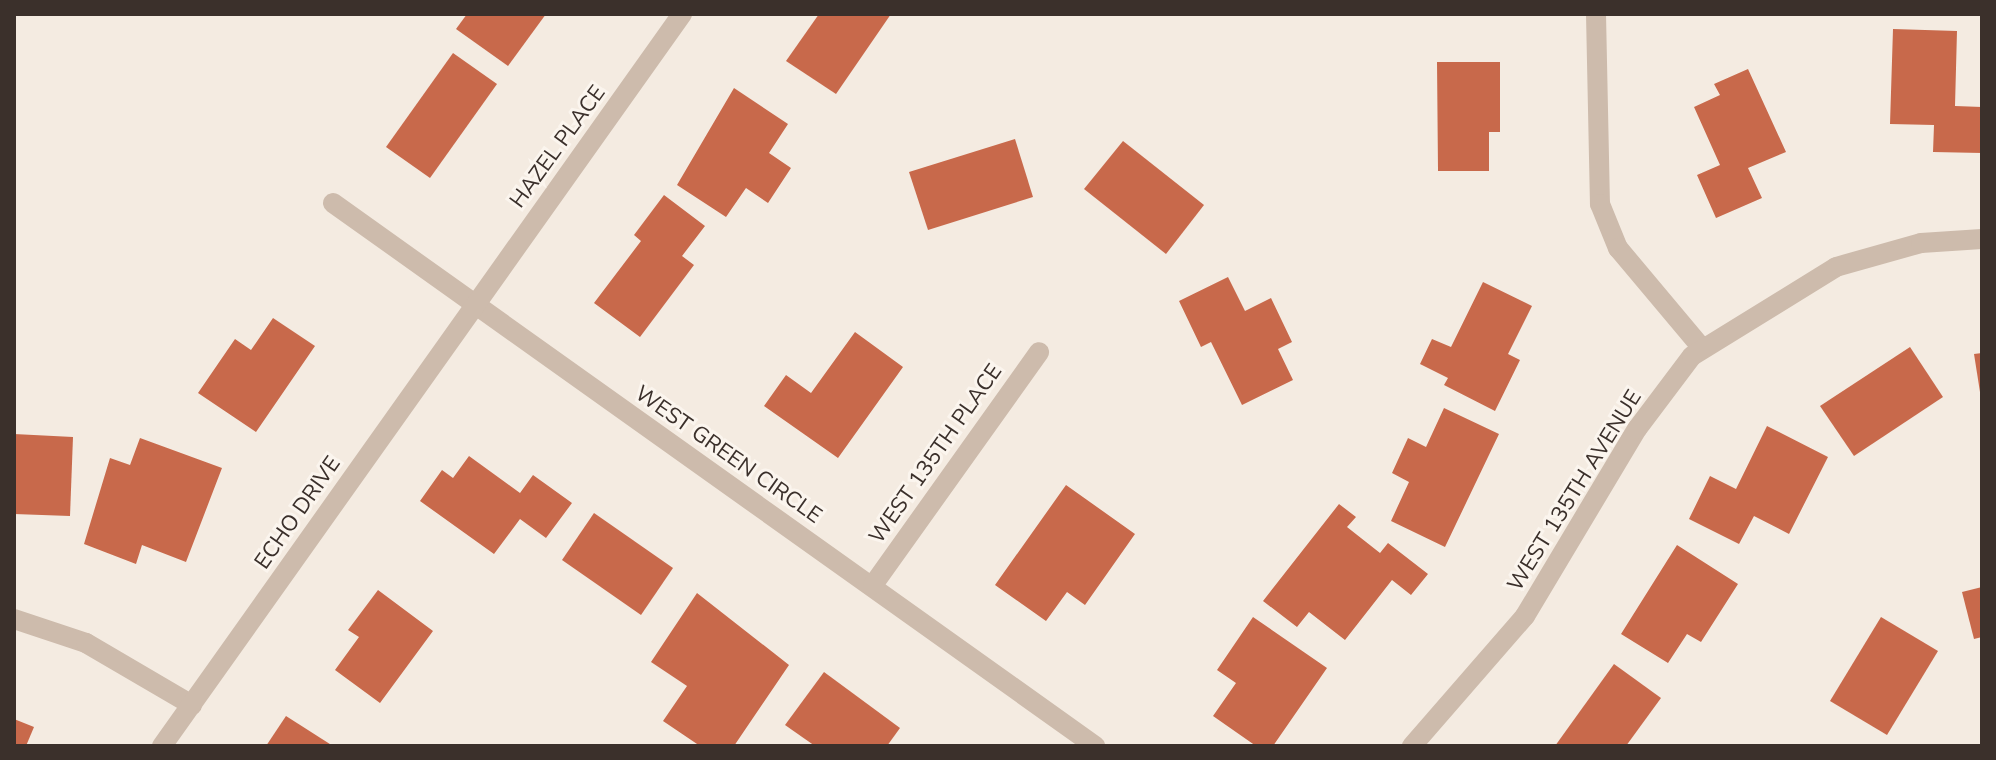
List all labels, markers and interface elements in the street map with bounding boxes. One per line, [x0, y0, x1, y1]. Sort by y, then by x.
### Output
street label: HAZEL PLACE [505, 81, 611, 213]
street label: WEST 135TH PLACE [864, 359, 1008, 549]
street label: WEST GREEN CIRCLE [630, 381, 826, 529]
street label: WEST 135TH AVENUE [1502, 386, 1648, 596]
street label: ECHO DRIVE [249, 452, 347, 574]

